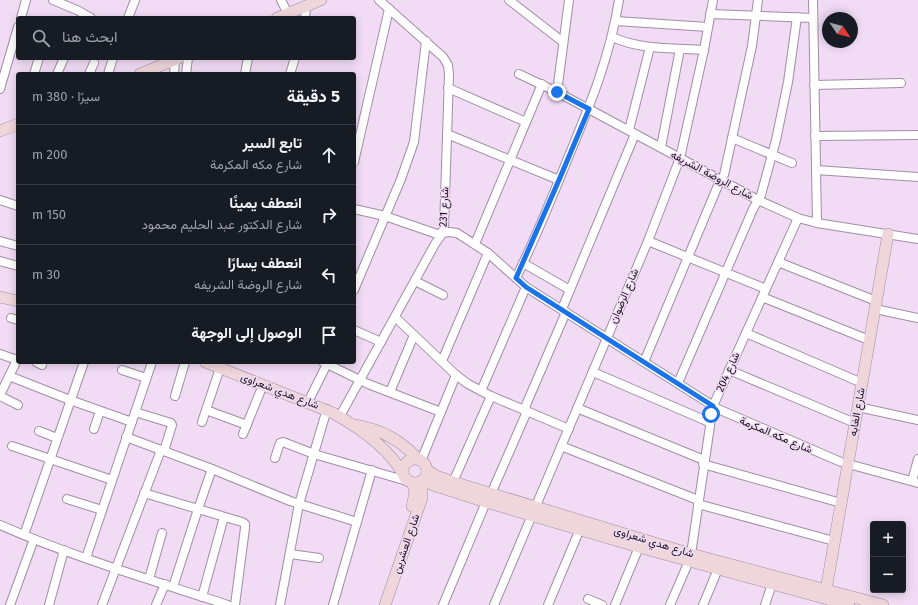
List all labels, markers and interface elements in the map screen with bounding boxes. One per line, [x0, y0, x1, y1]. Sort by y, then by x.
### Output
north arrow [822, 12, 858, 48]
search box [16, 16, 356, 60]
icon: search [30, 27, 52, 49]
text: ابحث هنا [62, 28, 117, 46]
route end [548, 83, 566, 101]
text: 5 دقيقة [287, 86, 340, 107]
text: سيرًا · 380 m [32, 89, 100, 104]
text: تابع السير [243, 134, 302, 152]
icon: ahead [318, 144, 340, 166]
text: 200 m [32, 147, 68, 162]
street label: شارع الروضة الشريفه [668, 148, 756, 203]
text: شارع مكه المكرمة [210, 157, 302, 172]
street label: شارع 231 [436, 186, 453, 228]
text: انعطف يمينًا [229, 194, 302, 212]
icon: right [318, 204, 340, 226]
text: 150 m [32, 207, 66, 222]
text: شارع الدكتور عبد الحليم محمود [142, 217, 302, 232]
text: انعطف يسارًا [227, 254, 302, 272]
icon: left [318, 264, 340, 286]
street label: شارع الرضوان [607, 266, 642, 326]
text: 30 m [32, 267, 60, 282]
text: شارع الروضة الشريفه [194, 277, 302, 292]
text: الوصول إلى الوجهة [191, 324, 302, 342]
icon: arrive [318, 324, 340, 346]
street label: شارع 204 [713, 350, 744, 394]
street label: شارع هدي شعراوى [238, 370, 321, 415]
street label: شارع الغابه [846, 386, 869, 437]
route start [702, 405, 720, 423]
street label: شارع مكه المكرمة [737, 414, 815, 457]
street label: شارع العشرين [390, 512, 423, 576]
map controls [870, 521, 906, 593]
button: + [870, 521, 906, 557]
street label: شارع هدي شعراوى [612, 524, 696, 563]
button: − [870, 557, 906, 593]

